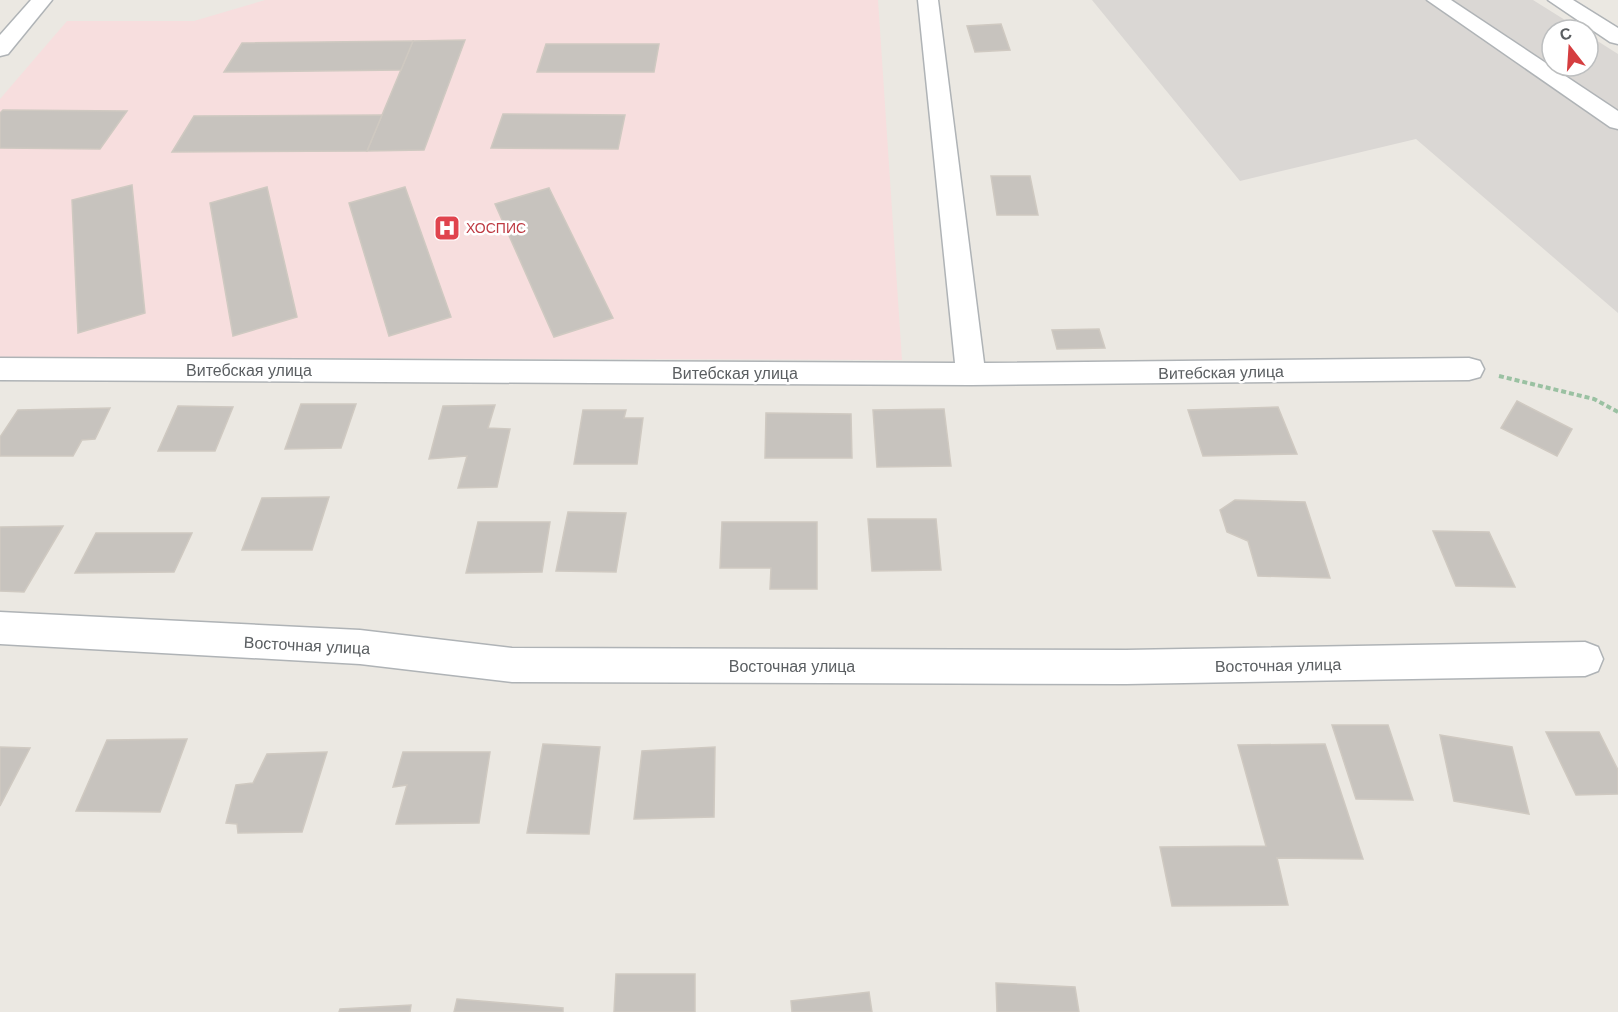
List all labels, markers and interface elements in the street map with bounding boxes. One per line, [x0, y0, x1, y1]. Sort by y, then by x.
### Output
north arrow [1540, 18, 1600, 78]
text: С [1558, 24, 1574, 44]
hospital icon: ХОСПИС [432, 213, 462, 243]
place label: ХОСПИС [466, 220, 526, 236]
street label: Витебская улица [186, 362, 312, 379]
street label: Витебская улица [1158, 363, 1284, 382]
street label: Витебская улица [672, 365, 798, 382]
street label: Восточная улица [243, 634, 371, 657]
street label: Восточная улица [1215, 656, 1341, 675]
street label: Восточная улица [729, 658, 855, 675]

